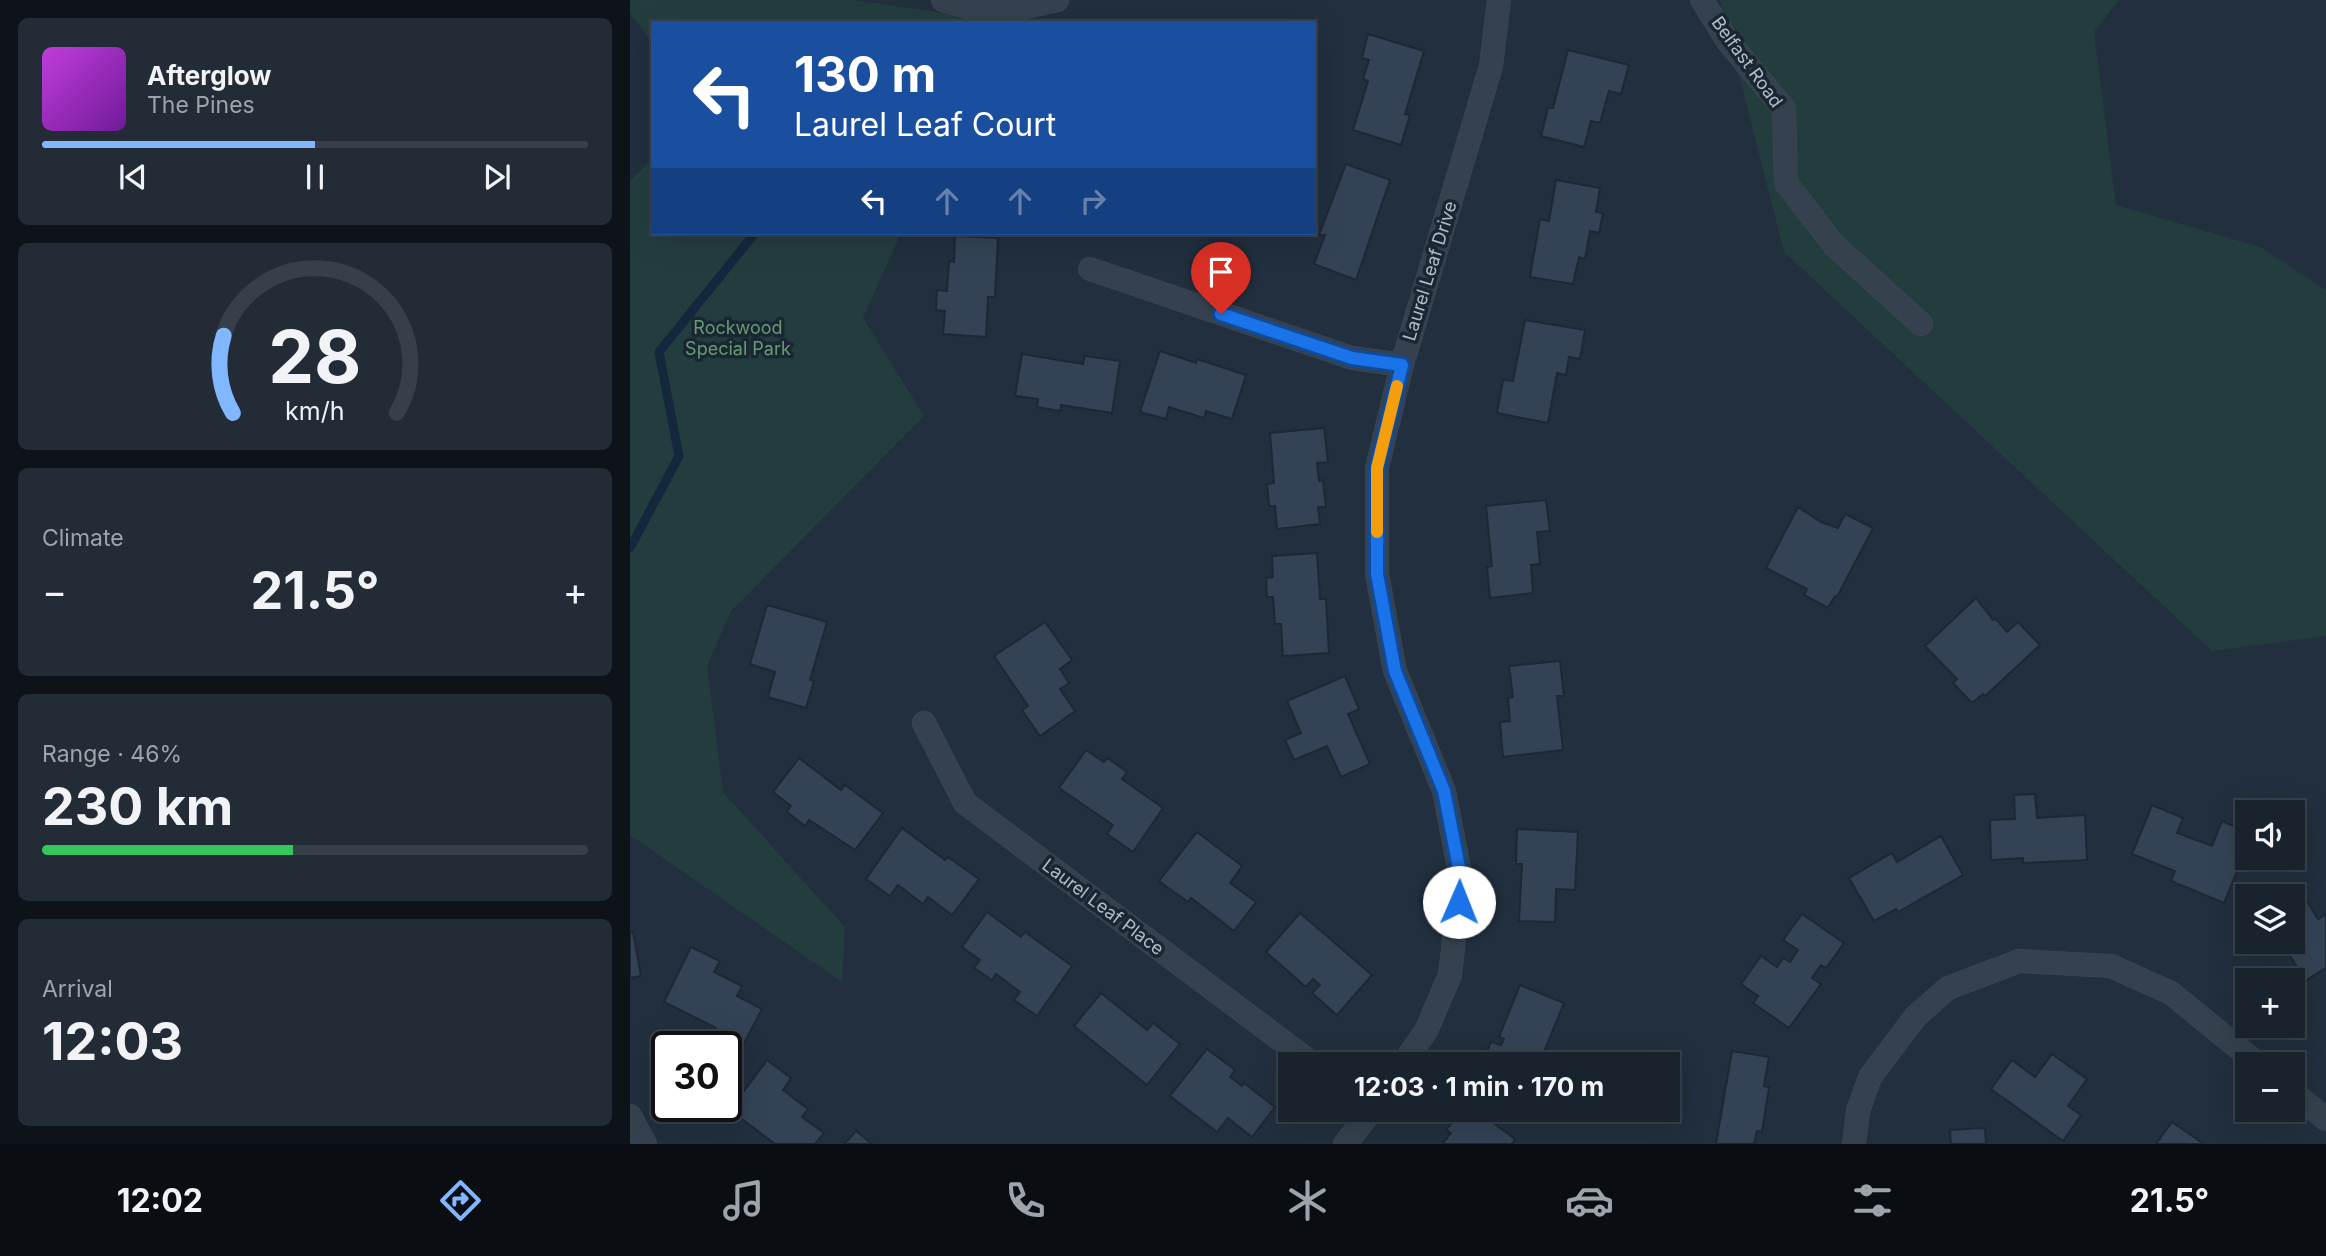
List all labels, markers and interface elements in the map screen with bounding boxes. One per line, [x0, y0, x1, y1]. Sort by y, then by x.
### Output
street label: Belfast Road [1707, 12, 1787, 111]
text: 130 m [794, 45, 936, 104]
icon: left [679, 49, 770, 140]
text: Afterglow [147, 60, 271, 91]
text: The Pines [147, 91, 255, 119]
text: Laurel Leaf Court [794, 105, 1056, 144]
icon: previous [114, 158, 152, 196]
icon: pause [296, 158, 334, 196]
icon: next [478, 158, 516, 196]
icon: left [855, 182, 893, 220]
icon: ahead [928, 182, 966, 220]
icon: ahead [1001, 182, 1039, 220]
icon: right [1074, 182, 1112, 220]
street label: Laurel Leaf Drive [1398, 199, 1461, 343]
pin [1191, 242, 1251, 314]
icon: arrive [1202, 253, 1240, 291]
text: 28 [268, 312, 362, 401]
park label: Rockwood Special Park [685, 317, 791, 359]
text: km/h [285, 396, 345, 426]
text: Climate [42, 524, 124, 552]
text: 21.5° [250, 559, 380, 622]
text: − [42, 568, 67, 614]
text: + [563, 568, 588, 614]
text: Range · 46% [42, 740, 182, 768]
text: 230 km [42, 775, 233, 838]
map controls [2235, 800, 2305, 1122]
button: sound [2235, 800, 2305, 870]
street label: Laurel Leaf Place [1038, 854, 1168, 959]
position arrow [1422, 865, 1496, 939]
button: layers [2235, 884, 2305, 954]
button: + [2235, 968, 2305, 1038]
text: Arrival [42, 975, 113, 1003]
text: 12:03 [42, 1010, 183, 1073]
speed limit sign: 30 [651, 1031, 742, 1122]
button: − [2235, 1052, 2305, 1122]
text: 12:03 · 1 min · 170 m [1354, 1071, 1604, 1102]
icon: directions [436, 1176, 485, 1225]
icon: music [719, 1176, 768, 1225]
icon: phone [1001, 1176, 1050, 1225]
icon: climate [1283, 1176, 1332, 1225]
icon: car [1565, 1176, 1614, 1225]
icon: filters [1848, 1176, 1897, 1225]
text: 12:02 [117, 1181, 203, 1220]
text: 21.5° [2130, 1181, 2209, 1220]

